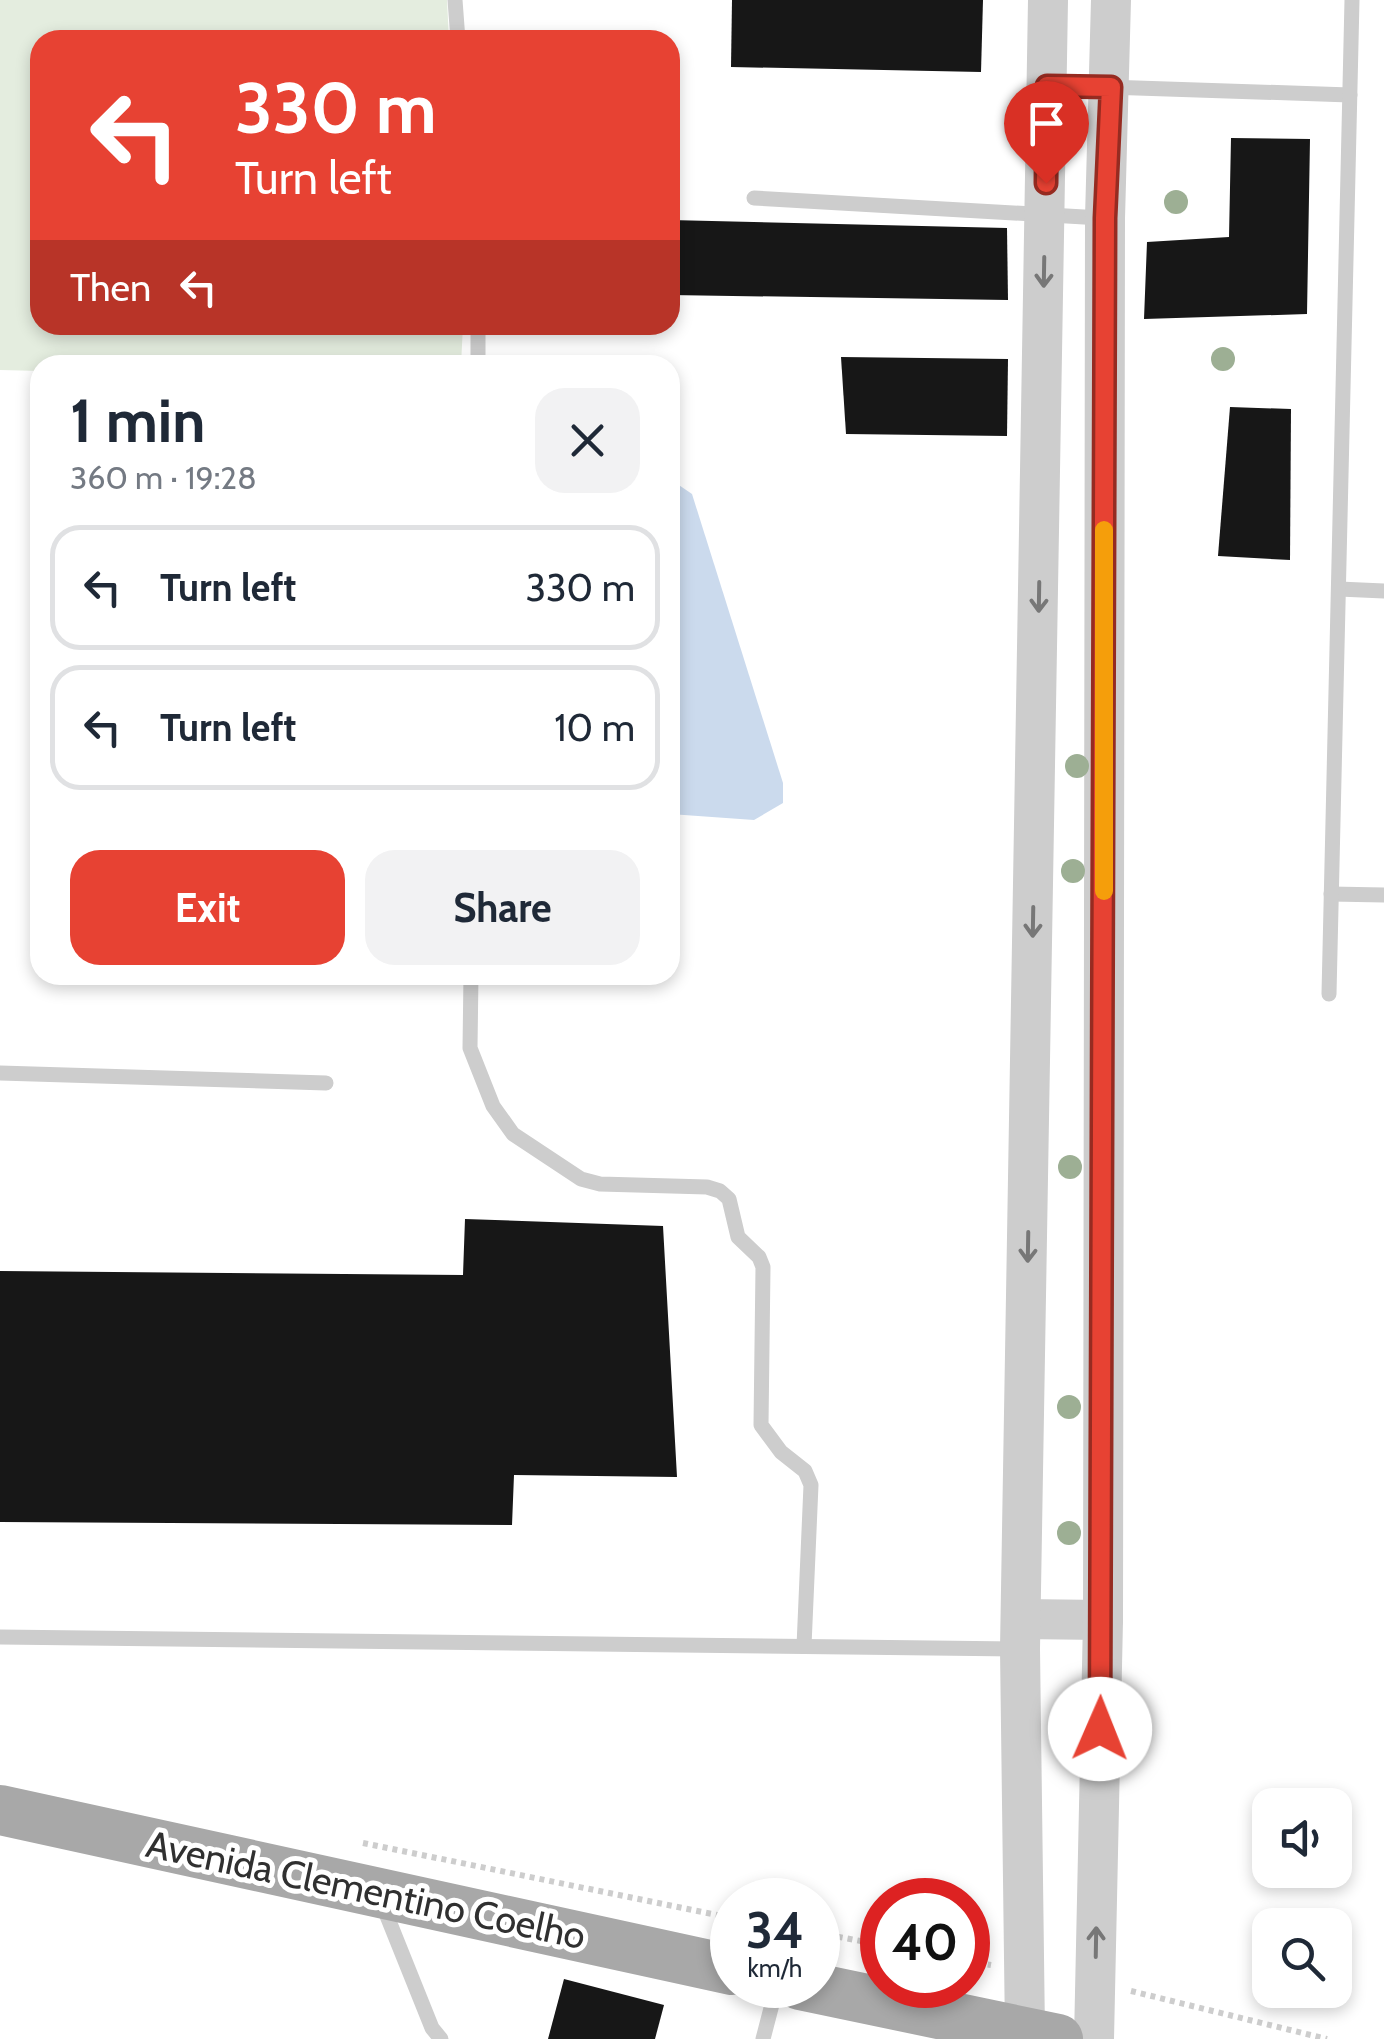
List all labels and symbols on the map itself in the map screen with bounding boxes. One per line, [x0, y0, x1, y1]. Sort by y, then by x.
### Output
pin [1004, 81, 1089, 184]
one-way arrow [1035, 256, 1054, 288]
one-way arrow [1030, 580, 1048, 613]
one-way arrow [1024, 906, 1043, 938]
one-way arrow [1018, 1231, 1037, 1263]
position arrow [1048, 1677, 1152, 1781]
street label: Avenida Clementino Coelho [142, 1820, 590, 1959]
speed limit sign: 40 [860, 1878, 990, 2008]
one-way arrow [1087, 1926, 1106, 1958]

